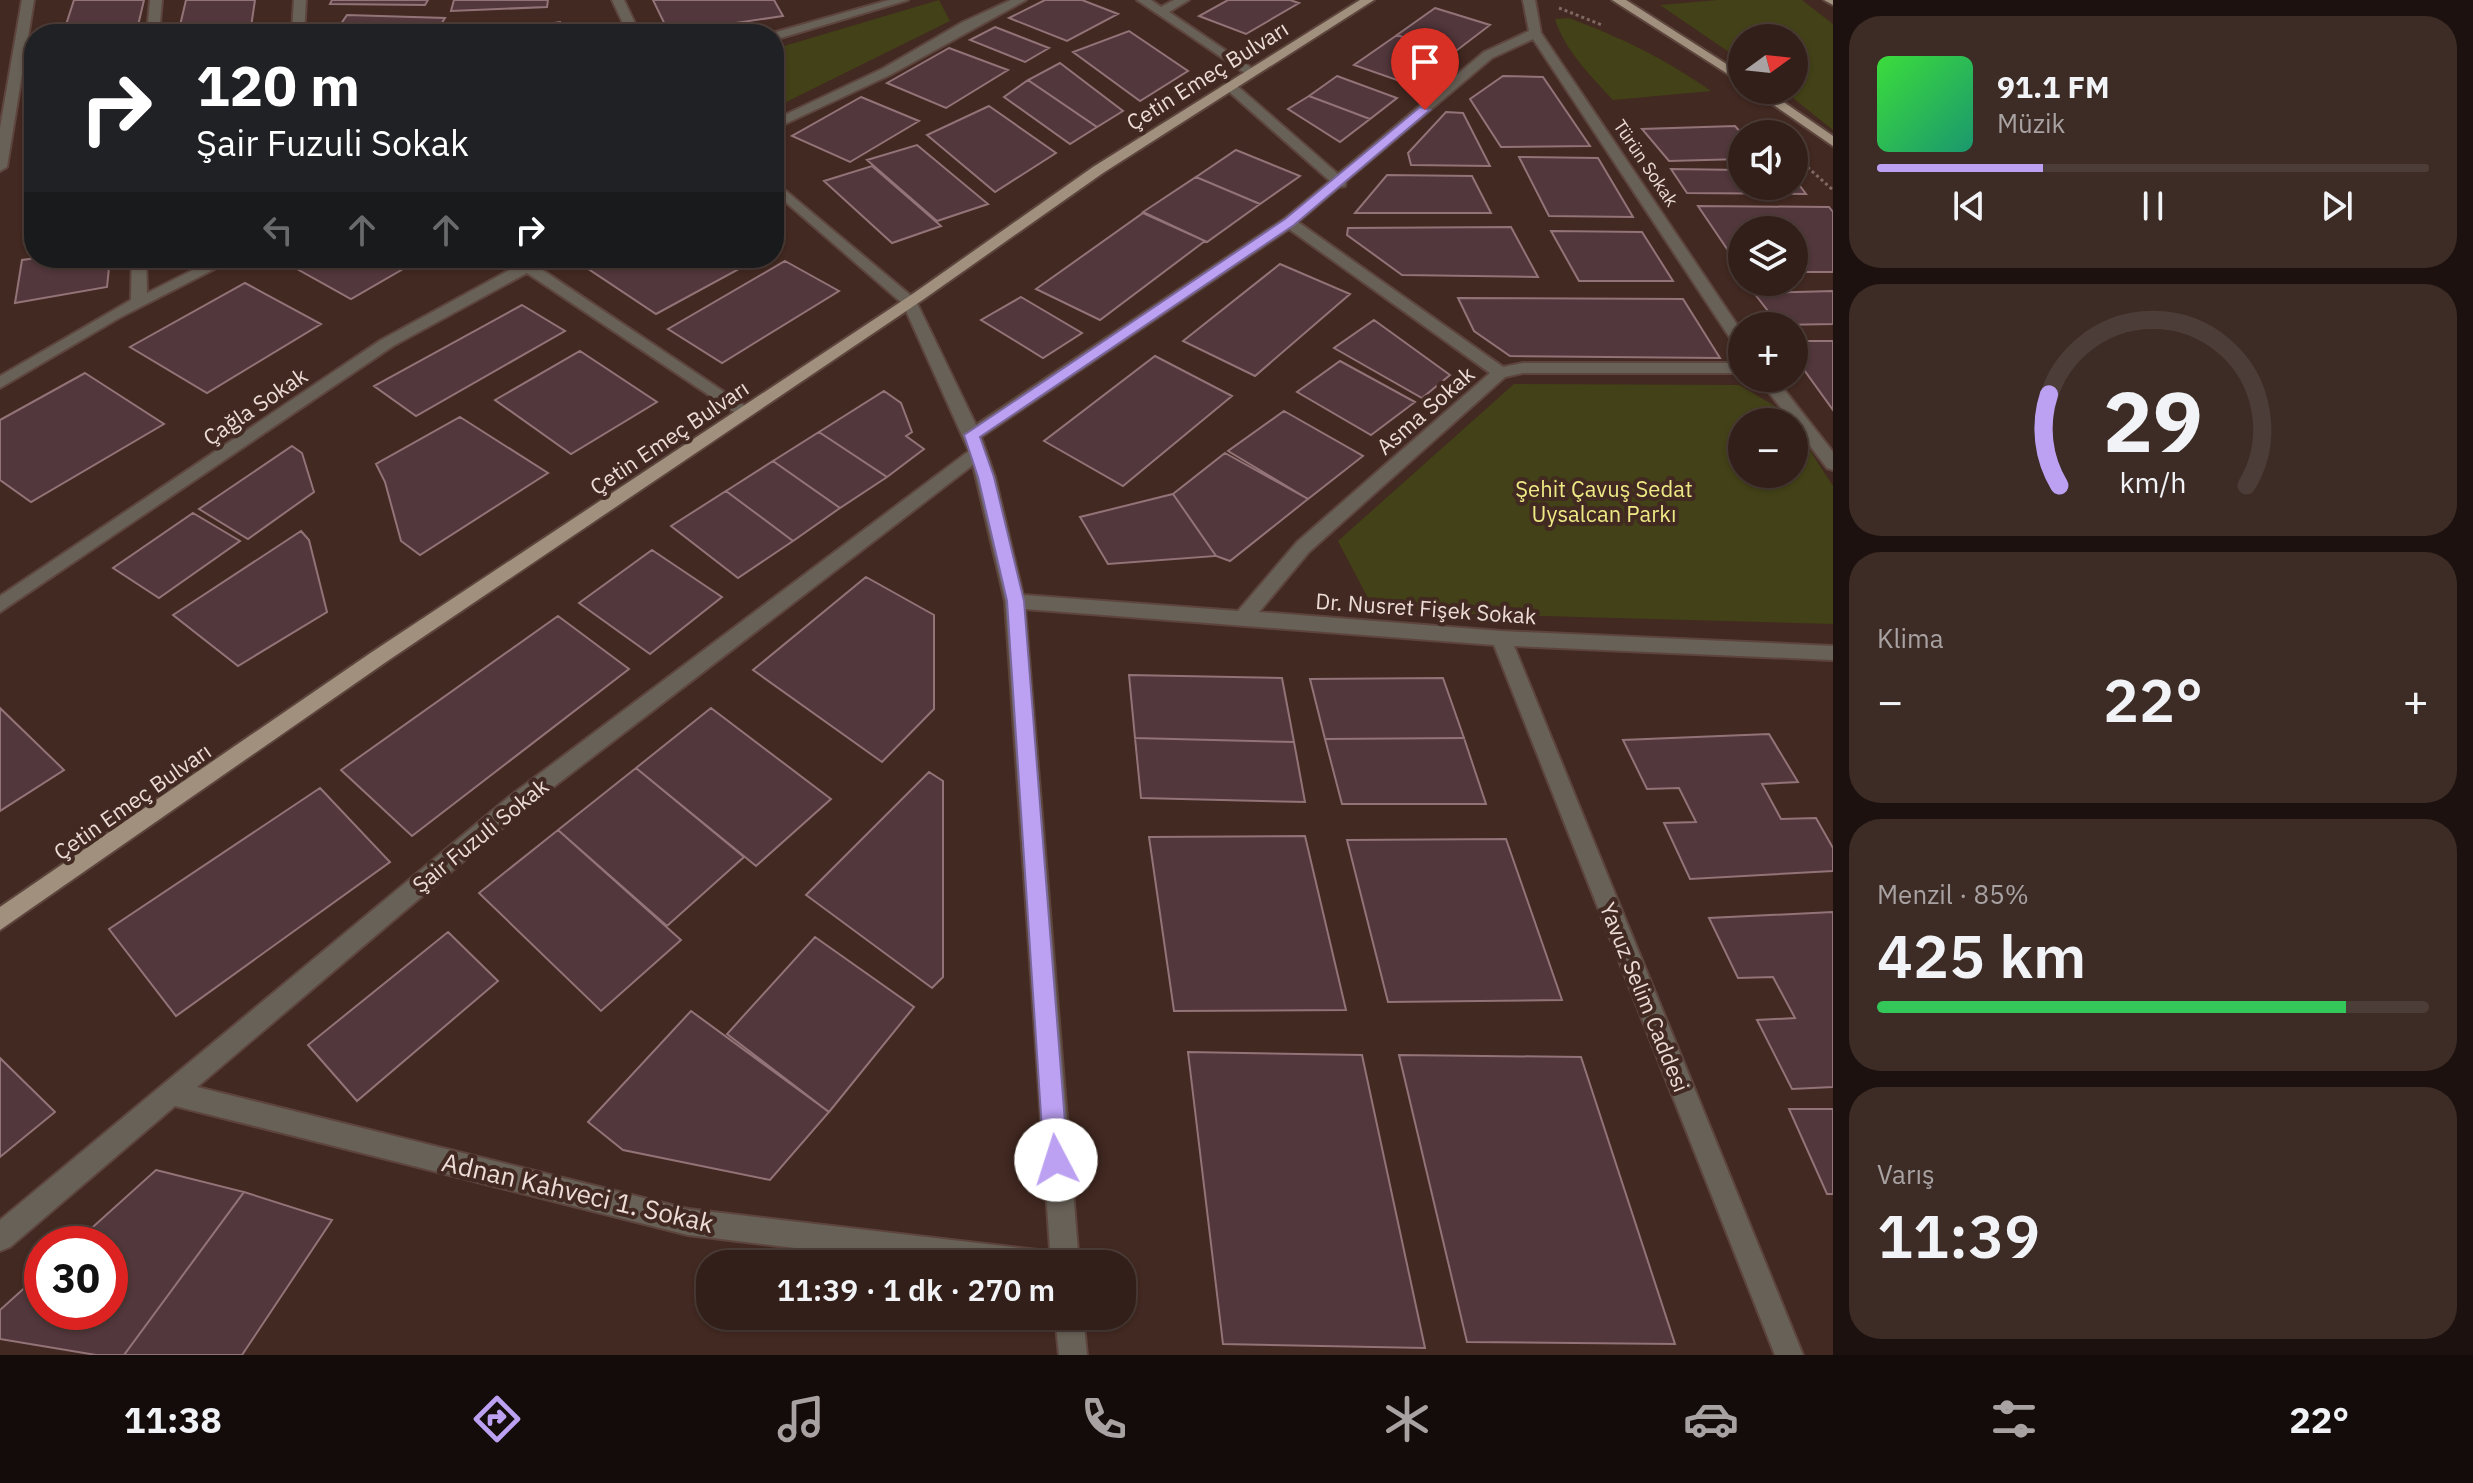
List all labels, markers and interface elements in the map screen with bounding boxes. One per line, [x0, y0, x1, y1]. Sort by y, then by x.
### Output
street label: Çetin Emeç Bulvarı [1121, 14, 1293, 136]
north arrow [1728, 24, 1808, 104]
map controls [1728, 24, 1808, 488]
pin [1391, 28, 1459, 110]
icon: arrive [1403, 40, 1447, 84]
text: 120 m [196, 49, 360, 121]
icon: right [64, 56, 168, 160]
text: 91.1 FM [1997, 67, 2110, 106]
text: Müzik [1997, 106, 2065, 140]
street label: Türün Sokak [1609, 115, 1684, 211]
text: Şair Fuzuli Sokak [196, 119, 469, 166]
button: sound [1728, 120, 1808, 200]
icon: previous [1947, 184, 1991, 228]
icon: pause [2131, 184, 2175, 228]
icon: next [2315, 184, 2359, 228]
icon: left [256, 208, 300, 252]
icon: ahead [340, 208, 384, 252]
icon: ahead [424, 208, 468, 252]
icon: right [508, 208, 552, 252]
button: layers [1728, 216, 1808, 296]
button: + [1728, 312, 1808, 392]
street label: Asma Sokak [1370, 359, 1480, 461]
street label: Çağla Sokak [197, 360, 313, 452]
text: 29 [2103, 366, 2203, 474]
street label: Çetin Emeç Bulvarı [584, 373, 754, 501]
button: − [1728, 408, 1808, 488]
text: km/h [2119, 464, 2187, 501]
park label: Şehit Çavuş Sedat Uysalcan Parkı [1515, 474, 1693, 528]
street label: Dr. Nusret Fişek Sokak [1315, 586, 1538, 630]
text: Klima [1877, 621, 1944, 655]
text: 22° [2103, 660, 2203, 739]
text: − [1877, 672, 1903, 729]
text: + [2403, 672, 2429, 729]
street label: Çetin Emeç Bulvarı [48, 736, 216, 866]
street label: Şair Fuzuli Sokak [406, 771, 554, 899]
text: Menzil · 85% [1877, 877, 2029, 911]
street label: Yavuz Selim Caddesi [1594, 898, 1696, 1096]
text: 425 km [1877, 916, 2086, 995]
position arrow [1014, 1118, 1098, 1202]
street label: Adnan Kahveci 1. Sokak [439, 1144, 718, 1240]
text: Varış [1877, 1157, 1935, 1191]
text: 11:39 [1877, 1196, 2040, 1275]
speed limit sign: 30 [24, 1226, 128, 1330]
text: 11:39 · 1 dk · 270 m [777, 1270, 1055, 1309]
icon: directions [469, 1391, 525, 1447]
icon: music [773, 1391, 829, 1447]
icon: phone [1076, 1391, 1132, 1447]
icon: climate [1379, 1391, 1435, 1447]
icon: car [1683, 1391, 1739, 1447]
icon: filters [1986, 1391, 2042, 1447]
text: 11:38 [124, 1396, 222, 1443]
text: 22° [2289, 1396, 2349, 1443]

